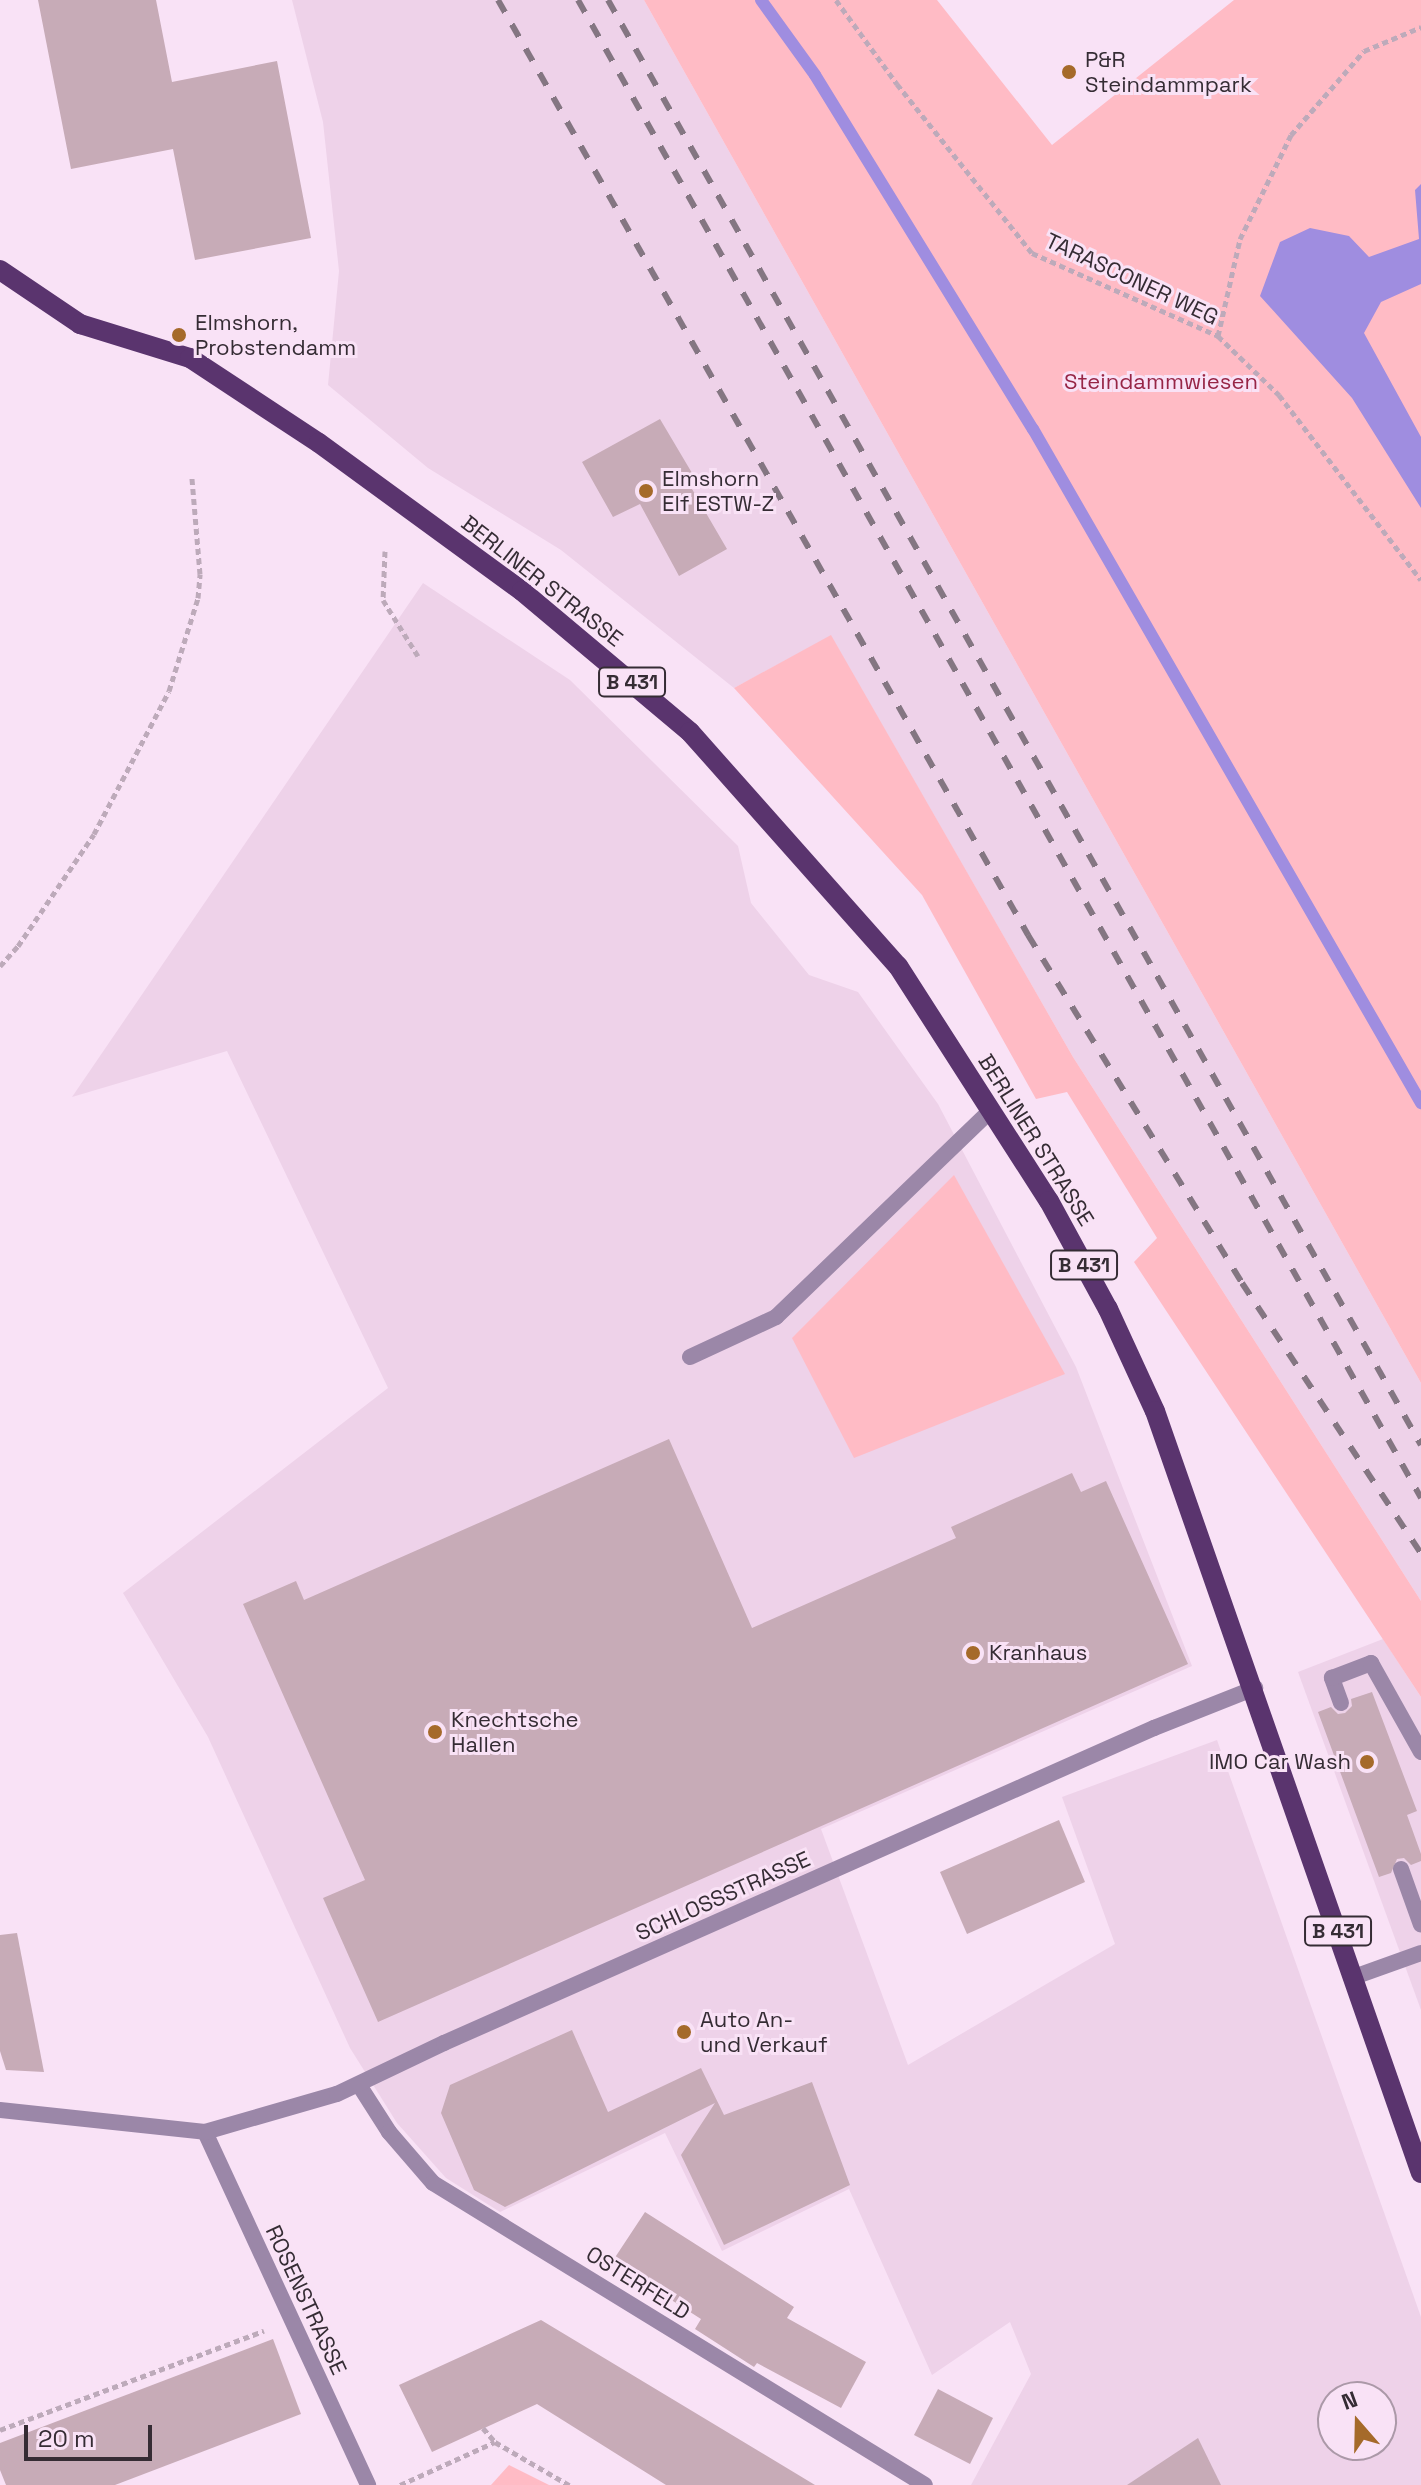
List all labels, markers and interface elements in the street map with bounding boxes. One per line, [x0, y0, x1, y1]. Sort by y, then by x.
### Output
place label: P&R Steindammpark [1085, 46, 1252, 98]
marker: P&R Steindammpark [1060, 63, 1078, 81]
street label: TARASCONER WEG [1041, 227, 1223, 331]
place label: Elmshorn, Probstendamm [195, 309, 356, 360]
marker: Elmshorn, Probstendamm [170, 326, 188, 344]
park label: Steindammwiesen [1064, 369, 1258, 395]
place label: Elmshorn Elf ESTW-Z [662, 465, 774, 516]
marker: Elmshorn Elf ESTW-Z [637, 482, 655, 500]
street label: BERLINER STRASSE [456, 510, 628, 652]
road number: B 431 [598, 666, 666, 698]
street label: BERLINER STRASSE [972, 1049, 1100, 1231]
road number: B 431 [1050, 1249, 1118, 1281]
place label: Kranhaus [989, 1640, 1087, 1666]
marker: Kranhaus [964, 1644, 982, 1662]
place label: Knechtsche Hallen [451, 1706, 579, 1758]
marker: Knechtsche Hallen [426, 1723, 444, 1741]
place label: IMO Car Wash [1209, 1749, 1351, 1775]
marker: IMO Car Wash [1358, 1753, 1376, 1771]
street label: SCHLOSSSTRASSE [632, 1846, 814, 1946]
road number: B 431 [1304, 1915, 1372, 1947]
place label: Auto An- und Verkauf [700, 2006, 828, 2058]
marker: Auto An- und Verkauf [675, 2023, 693, 2041]
street label: ROSENSTRASSE [260, 2221, 352, 2379]
street label: OSTERFELD [581, 2241, 695, 2325]
north arrow [1317, 2381, 1397, 2461]
text: N [1338, 2385, 1361, 2416]
scale bar [28, 2409, 156, 2459]
text: 20 m [38, 2423, 95, 2454]

